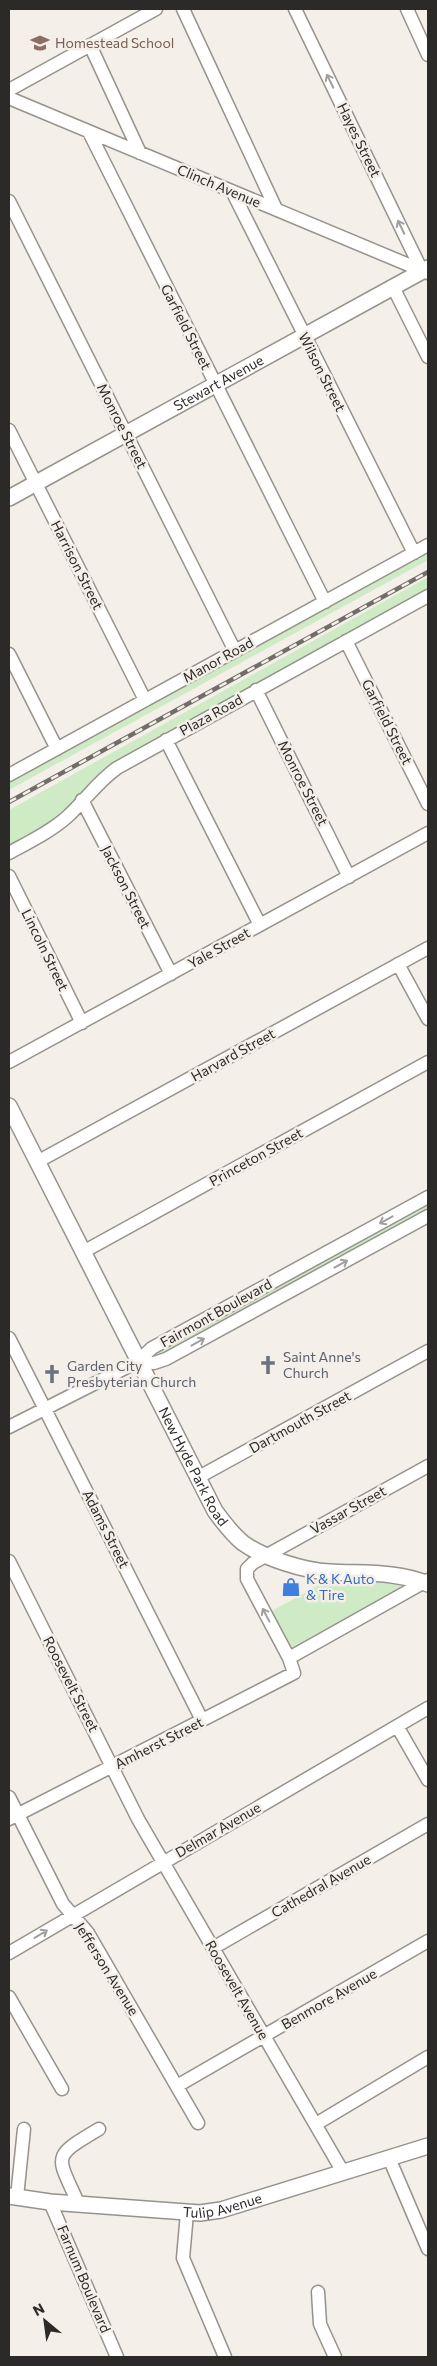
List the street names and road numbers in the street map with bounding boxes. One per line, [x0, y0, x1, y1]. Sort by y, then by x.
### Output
street label: Hayes Street [334, 100, 385, 180]
street label: Clinch Avenue [175, 160, 264, 211]
street label: Garfield Street [158, 281, 215, 373]
street label: Wilson Street [295, 329, 350, 414]
street label: Stewart Avenue [170, 351, 266, 414]
street label: Monroe Street [94, 380, 151, 471]
street label: Harrison Street [48, 517, 107, 612]
street label: Manor Road [180, 633, 256, 686]
street label: Garfield Street [359, 676, 416, 768]
street label: Plaza Road [176, 690, 245, 739]
street label: Monroe Street [275, 737, 332, 828]
street label: Jackson Street [98, 842, 155, 931]
street label: Lincoln Street [18, 906, 73, 994]
street label: Yale Street [185, 923, 253, 972]
street label: Harvard Street [188, 1024, 278, 1085]
street label: Princeton Street [206, 1124, 306, 1189]
street label: Fairmont Boulevard [157, 1275, 275, 1350]
street label: Dartmouth Street [246, 1387, 354, 1456]
street label: New Hyde Park Road [156, 1404, 232, 1529]
street label: Vassar Street [307, 1482, 389, 1537]
street label: Adams Street [79, 1487, 134, 1571]
street label: Roosevelt Street [40, 1633, 103, 1735]
street label: Amherst Street [112, 1713, 206, 1772]
street label: Delmar Avenue [172, 1798, 263, 1861]
street label: Cathedral Avenue [268, 1850, 373, 1921]
street label: Jefferson Avenue [72, 1919, 143, 2018]
street label: Roosevelt Avenue [202, 1937, 273, 2043]
street label: Benmore Avenue [278, 1964, 379, 2033]
street label: Tulip Avenue [182, 2189, 264, 2221]
street label: Farnum Boulevard [54, 2222, 115, 2335]

